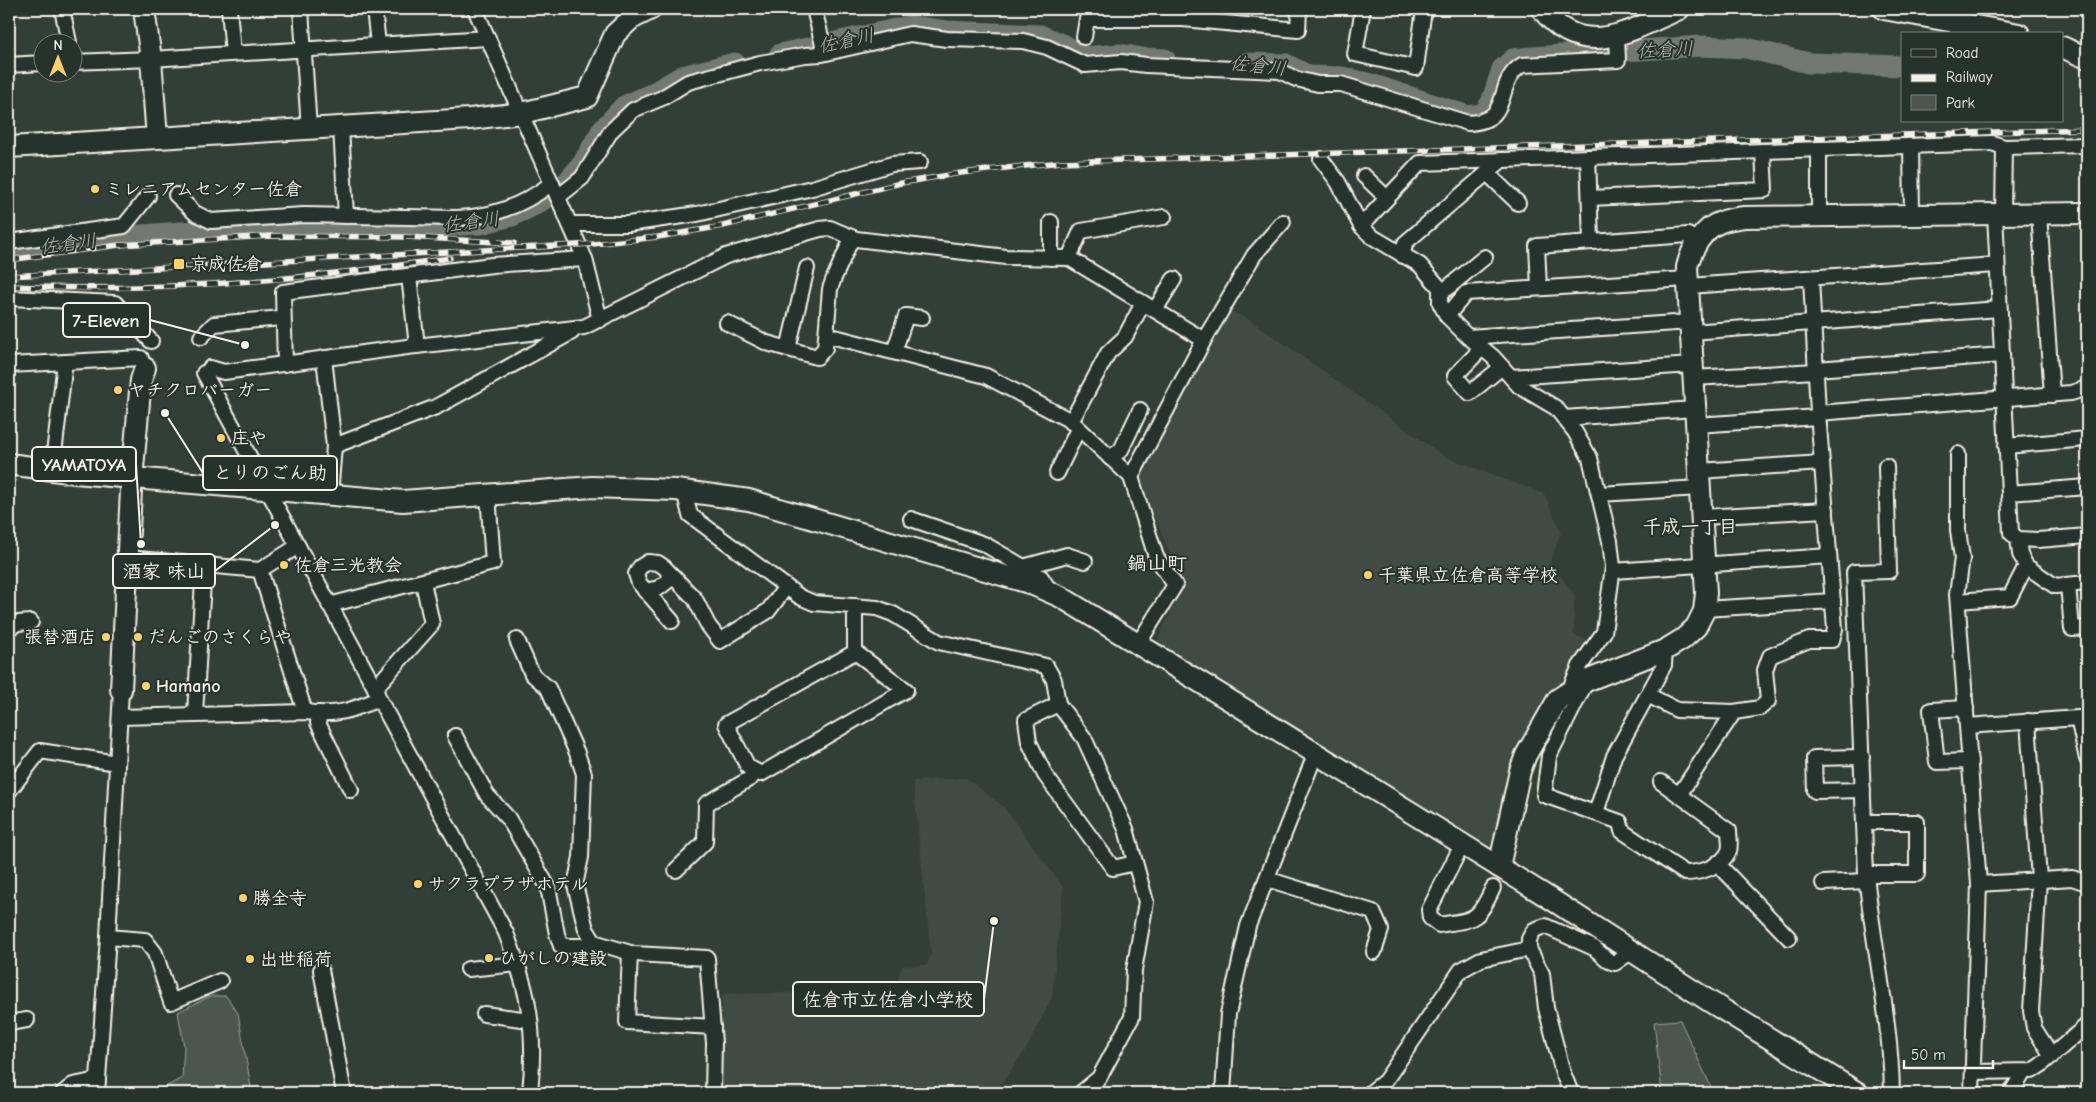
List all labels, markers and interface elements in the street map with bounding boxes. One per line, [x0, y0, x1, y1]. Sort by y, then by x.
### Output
water label: 佐倉川 [816, 24, 876, 58]
north arrow [32, 32, 82, 82]
legend [1901, 32, 2064, 122]
text: N [53, 37, 63, 54]
water label: 佐倉川 [1636, 38, 1694, 62]
text: Road [1946, 44, 1978, 62]
water label: 佐倉川 [1228, 52, 1287, 80]
text: Railway [1946, 68, 1993, 86]
text: Park [1946, 94, 1975, 112]
place label: ミレニアムセンター佐倉 [105, 179, 302, 200]
marker: ミレニアムセンター佐倉 [89, 183, 101, 195]
water label: 佐倉川 [441, 208, 501, 236]
water label: 佐倉川 [38, 230, 98, 258]
place label: 京成佐倉 [190, 254, 262, 275]
marker: 京成佐倉 [172, 257, 186, 271]
callout: 7-Eleven [63, 303, 150, 337]
text: 7-Eleven [72, 310, 140, 332]
place label: ヤチクロバーガー [128, 380, 272, 401]
marker: ヤチクロバーガー [112, 384, 124, 396]
place label: 庄や [231, 428, 267, 449]
marker: 庄や [215, 432, 227, 444]
callout: YAMATOYA [32, 447, 136, 481]
text: YAMATOYA [42, 454, 127, 476]
callout: とりのごん助 [203, 456, 337, 490]
text: とりのごん助 [213, 462, 327, 484]
district label: 千成一丁目 [1642, 516, 1738, 538]
district label: 鍋山町 [1127, 552, 1187, 575]
callout: 酒家 味山 [113, 554, 215, 588]
place label: 佐倉三光教会 [294, 555, 402, 576]
marker: 佐倉三光教会 [278, 559, 290, 571]
text: 酒家 味山 [123, 561, 205, 583]
place label: 千葉県立佐倉高等学校 [1378, 565, 1558, 586]
marker: 千葉県立佐倉高等学校 [1362, 569, 1374, 581]
place label: 張替酒店 [24, 627, 96, 648]
place label: だんごのさくらや [148, 627, 292, 648]
marker: 張替酒店 [100, 631, 112, 643]
marker: だんごのさくらや [132, 631, 144, 643]
place label: Hamano [156, 676, 221, 697]
marker: Hamano [140, 680, 152, 692]
place label: サクラプラザホテル [428, 874, 588, 895]
marker: サクラプラザホテル [412, 878, 424, 890]
place label: 勝全寺 [253, 888, 307, 909]
marker: 勝全寺 [237, 892, 249, 904]
place label: ひがしの建設 [499, 948, 607, 969]
place label: 出世稲荷 [260, 949, 332, 970]
marker: ひがしの建設 [483, 952, 495, 964]
marker: 出世稲荷 [244, 953, 256, 965]
callout: 佐倉市立佐倉小学校 [793, 982, 984, 1016]
text: 佐倉市立佐倉小学校 [802, 989, 974, 1011]
scale bar [1904, 1037, 1992, 1069]
text: 50 m [1911, 1046, 1946, 1064]

